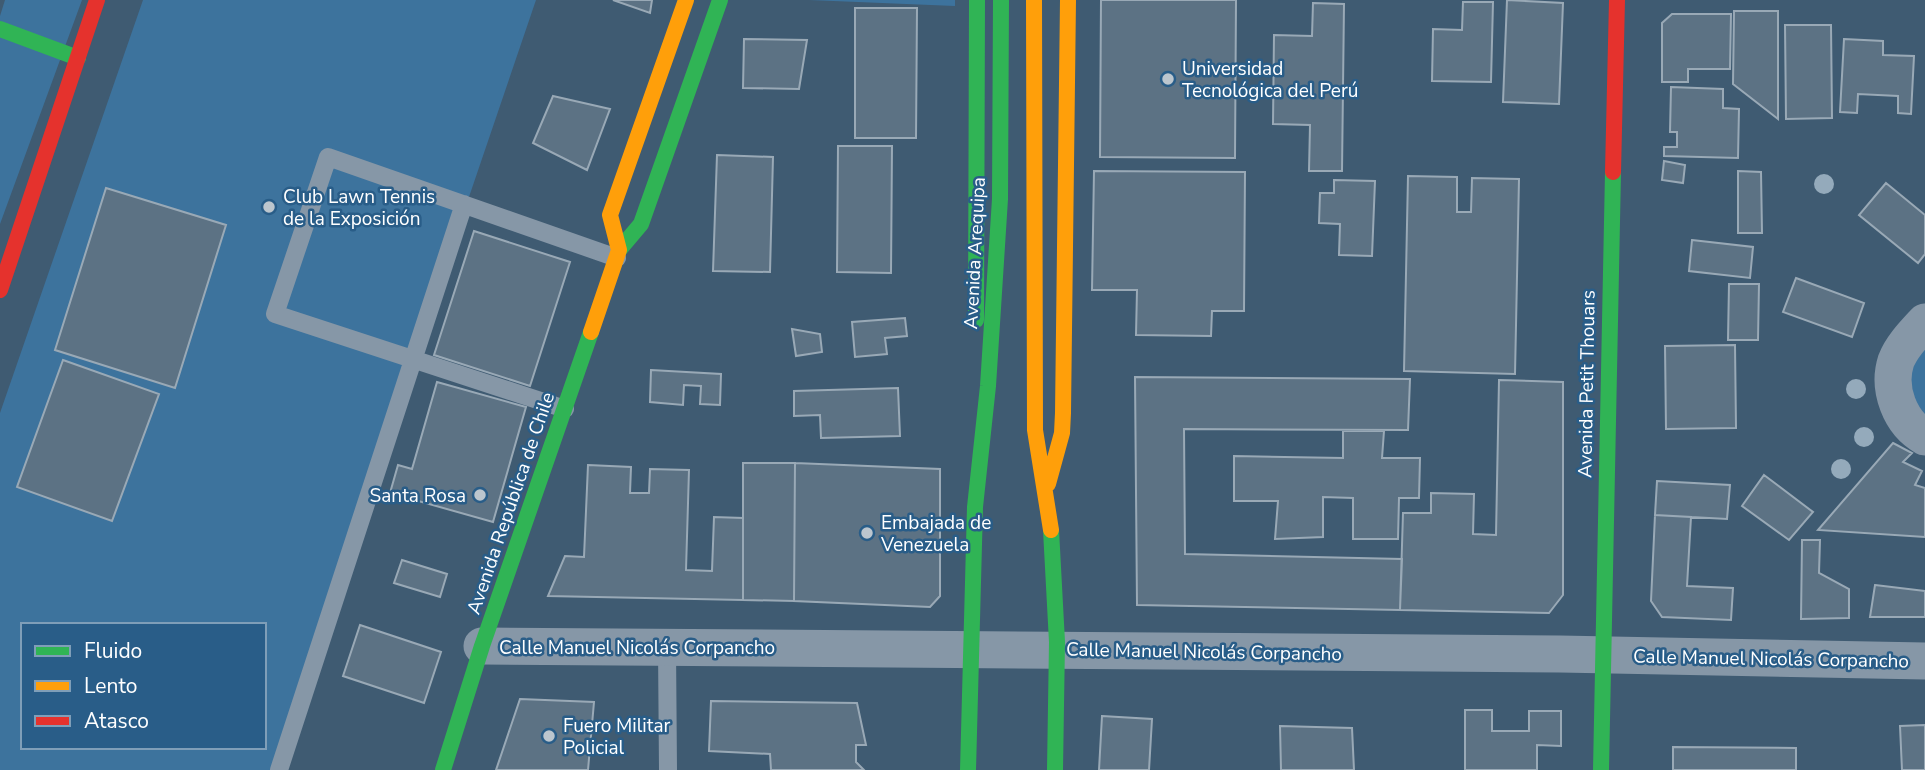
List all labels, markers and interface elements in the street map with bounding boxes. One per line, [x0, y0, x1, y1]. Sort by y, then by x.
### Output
place label: Universidad Tecnológica del Perú [1182, 56, 1358, 104]
marker: Universidad Tecnológica del Perú [1160, 71, 1176, 87]
street label: Avenida Arequipa [958, 176, 992, 330]
place label: Club Lawn Tennis de la Exposición [283, 184, 435, 232]
marker: Club Lawn Tennis de la Exposición [261, 199, 277, 215]
street label: Avenida Petit Thouars [1572, 290, 1602, 478]
street label: Avenida República de Chile [461, 389, 561, 618]
place label: Santa Rosa [370, 483, 466, 509]
marker: Santa Rosa [472, 487, 488, 503]
place label: Embajada de Venezuela [880, 510, 991, 558]
marker: Embajada de Venezuela [859, 525, 875, 541]
legend [21, 623, 266, 749]
street label: Calle Manuel Nicolás Corpancho [499, 635, 775, 661]
text: Fluido [84, 637, 142, 665]
street label: Calle Manuel Nicolás Corpancho [1066, 637, 1342, 667]
street label: Calle Manuel Nicolás Corpancho [1633, 644, 1909, 674]
text: Lento [84, 672, 137, 700]
text: Atasco [84, 707, 149, 735]
place label: Fuero Militar Policial [563, 713, 670, 761]
marker: Fuero Militar Policial [541, 728, 557, 744]

